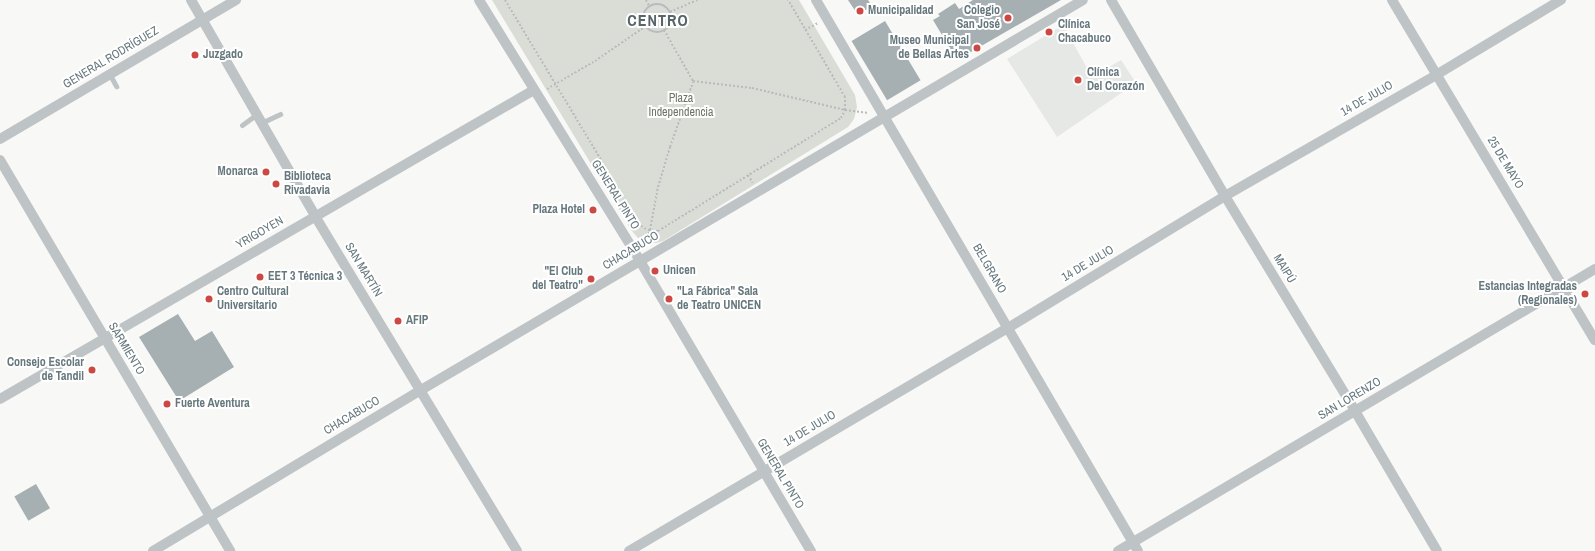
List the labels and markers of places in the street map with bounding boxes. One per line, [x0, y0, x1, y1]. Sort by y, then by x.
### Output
place label: Municipalidad [868, 4, 934, 18]
place label: Colegio San José [957, 4, 1000, 32]
marker: Municipalidad [855, 6, 865, 16]
marker: Colegio San José [1003, 13, 1013, 23]
place label: Clínica Chacabuco [1058, 18, 1111, 46]
marker: Clínica Chacabuco [1043, 26, 1055, 38]
place label: Museo Municipal de Bellas Artes [890, 34, 969, 62]
marker: Museo Municipal de Bellas Artes [972, 43, 982, 53]
place label: Juzgado [203, 48, 243, 62]
marker: Juzgado [190, 50, 200, 60]
place label: Clínica Del Corazón [1087, 66, 1144, 94]
marker: Clínica Del Corazón [1072, 74, 1084, 86]
place label: Monarca [218, 165, 258, 179]
marker: Monarca [261, 167, 271, 177]
place label: Biblioteca Rivadavia [284, 170, 331, 198]
marker: Biblioteca Rivadavia [271, 179, 281, 189]
place label: Plaza Hotel [533, 203, 585, 217]
marker: Plaza Hotel [588, 205, 598, 215]
place label: Unicen [663, 264, 696, 278]
place label: "El Club del Teatro" [532, 265, 583, 293]
marker: Unicen [650, 266, 660, 276]
place label: EET 3 Técnica 3 [268, 270, 342, 284]
marker: EET 3 Técnica 3 [255, 272, 265, 282]
marker: "El Club del Teatro" [586, 274, 596, 284]
place label: Estancias Integradas (Regionales) [1479, 280, 1577, 308]
place label: Centro Cultural Universitario [217, 285, 289, 313]
place label: "La Fábrica" Sala de Teatro UNICEN [677, 285, 761, 313]
marker: Estancias Integradas (Regionales) [1580, 289, 1590, 299]
marker: Centro Cultural Universitario [204, 294, 214, 304]
marker: "La Fábrica" Sala de Teatro UNICEN [664, 294, 674, 304]
place label: AFIP [406, 314, 428, 328]
marker: AFIP [393, 316, 403, 326]
place label: Consejo Escolar de Tandil [7, 356, 84, 384]
marker: Consejo Escolar de Tandil [87, 365, 97, 375]
place label: Fuerte Aventura [175, 397, 250, 411]
marker: Fuerte Aventura [162, 399, 172, 409]

